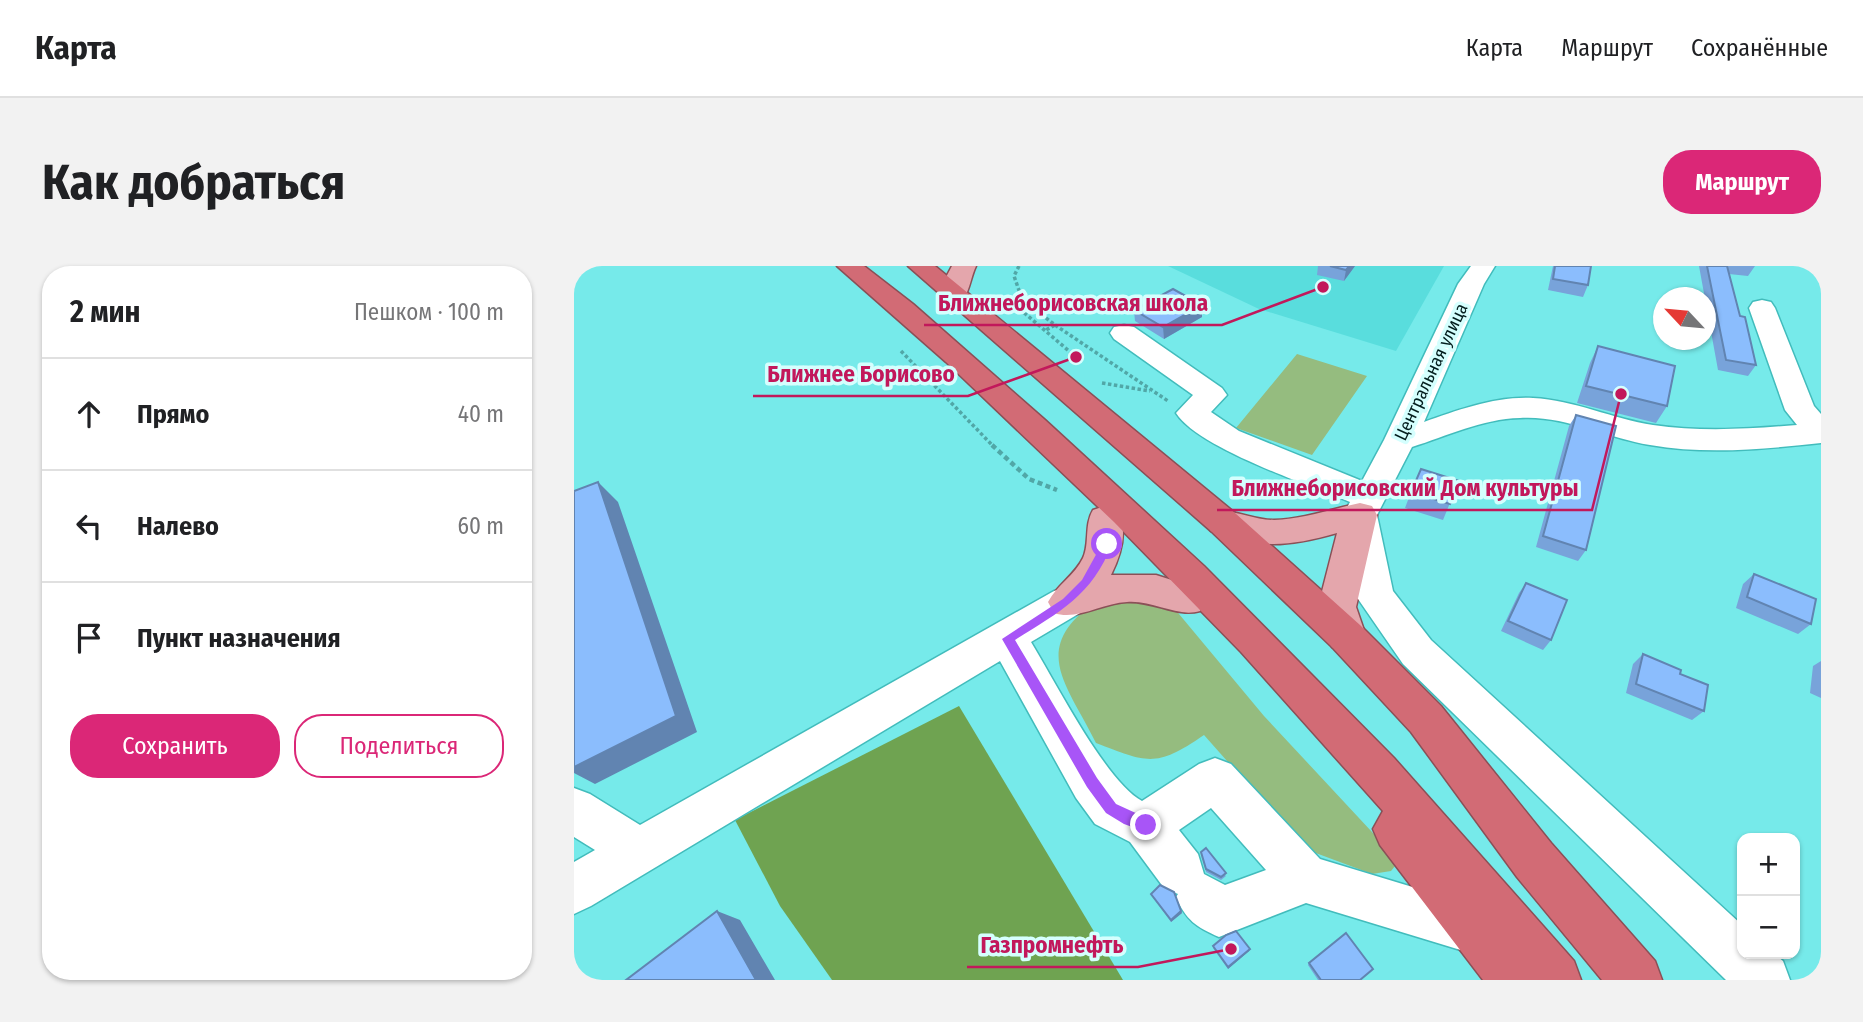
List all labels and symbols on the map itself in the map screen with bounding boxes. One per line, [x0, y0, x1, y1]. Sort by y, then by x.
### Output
callout: Ближнеборисовская школа [924, 281, 1222, 325]
north arrow [1653, 287, 1716, 350]
text: Ближнеборисовская школа [938, 289, 1208, 317]
street label: Центральная улица [1390, 300, 1473, 444]
callout: Ближнее Борисово [753, 352, 968, 396]
text: Ближнее Борисово [767, 360, 955, 388]
callout: Ближнеборисовский Дом культуры [1217, 466, 1592, 510]
text: Ближнеборисовский Дом культуры [1231, 474, 1579, 502]
route start [1091, 528, 1122, 559]
route end [1130, 809, 1161, 840]
callout: Газпромнефть [967, 923, 1138, 967]
text: Газпромнефть [981, 931, 1124, 959]

